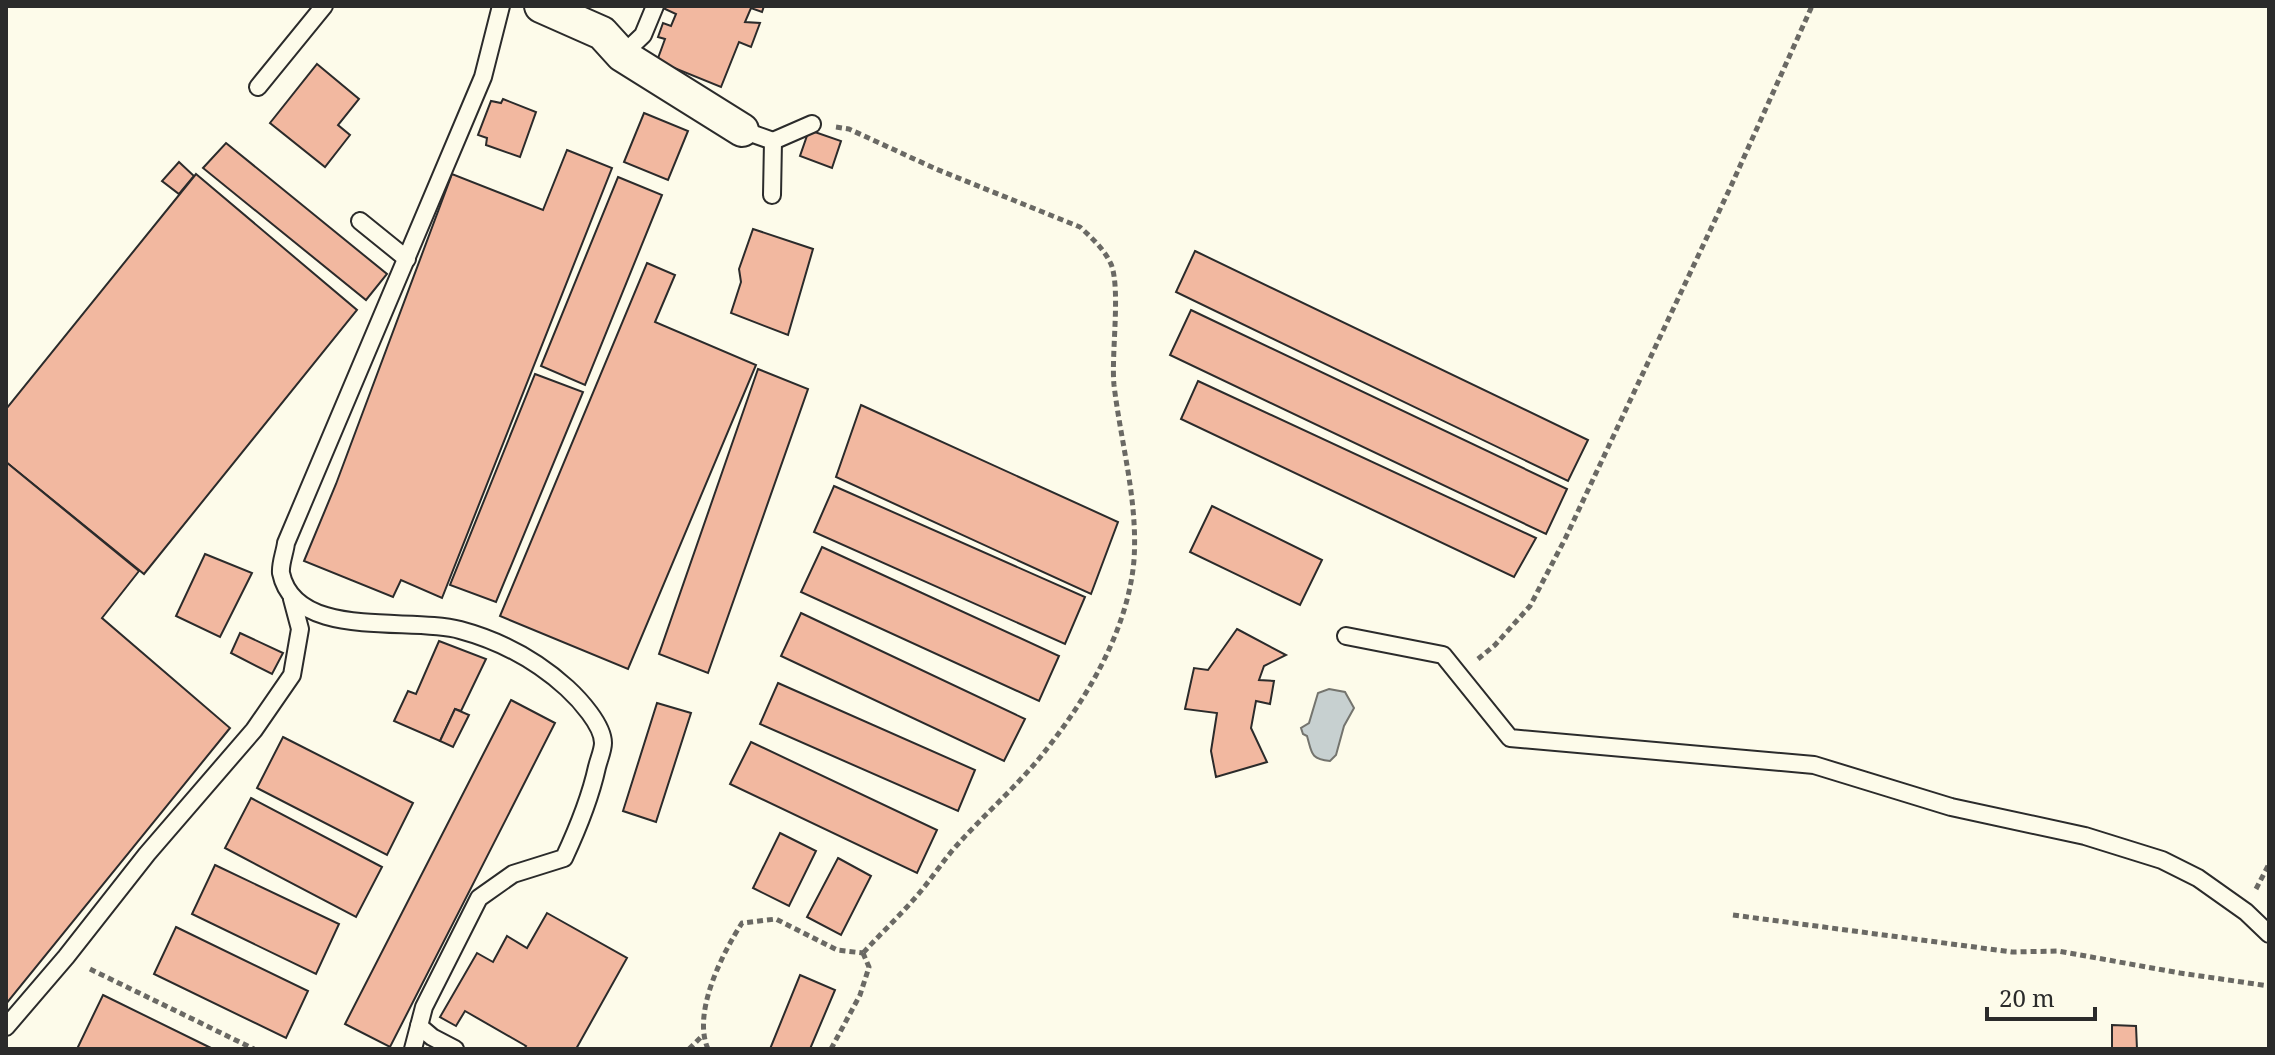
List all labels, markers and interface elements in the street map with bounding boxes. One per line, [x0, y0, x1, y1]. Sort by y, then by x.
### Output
scale bar [1987, 971, 2095, 1021]
text: 20 m [1999, 981, 2055, 1014]

